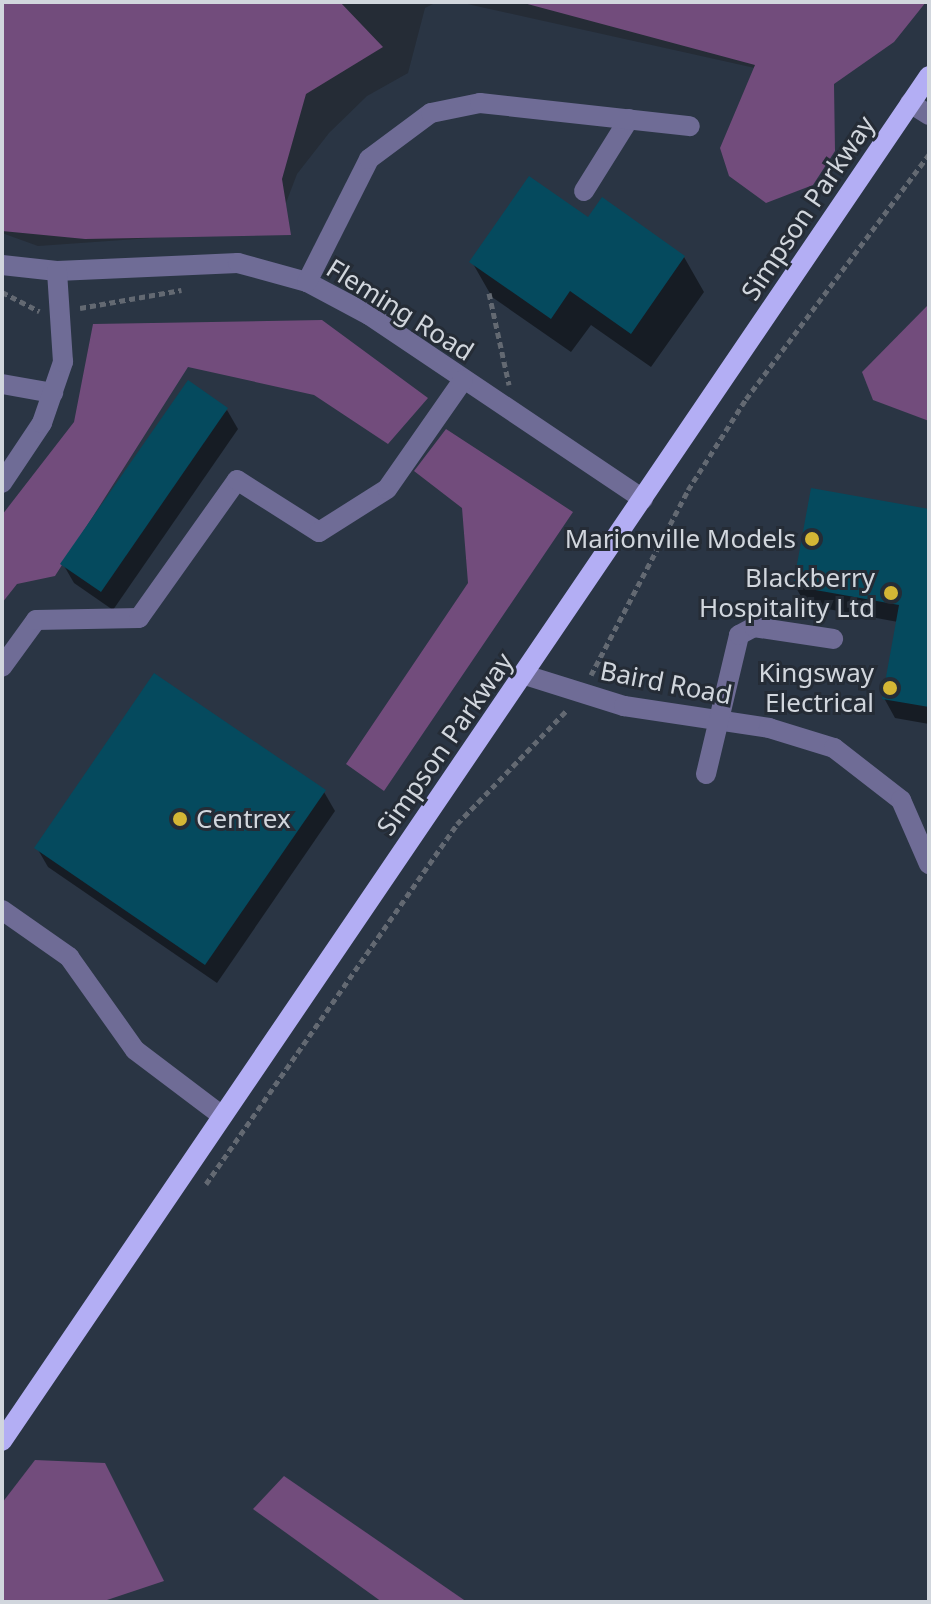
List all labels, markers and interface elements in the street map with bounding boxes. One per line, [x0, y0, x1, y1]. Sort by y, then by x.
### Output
street label: Simpson Parkway [735, 110, 881, 306]
street label: Fleming Road [321, 252, 479, 368]
place label: Marionville Models [565, 523, 796, 555]
marker: Marionville Models [803, 530, 821, 548]
place label: Blackberry Hospitality Ltd [699, 562, 875, 624]
marker: Blackberry Hospitality Ltd [882, 584, 900, 602]
street label: Simpson Parkway [370, 647, 520, 841]
street label: Baird Road [597, 655, 735, 711]
place label: Kingsway Electrical [758, 657, 874, 718]
marker: Kingsway Electrical [881, 679, 899, 697]
place label: Centrex [196, 803, 291, 835]
marker: Centrex [171, 810, 189, 828]

